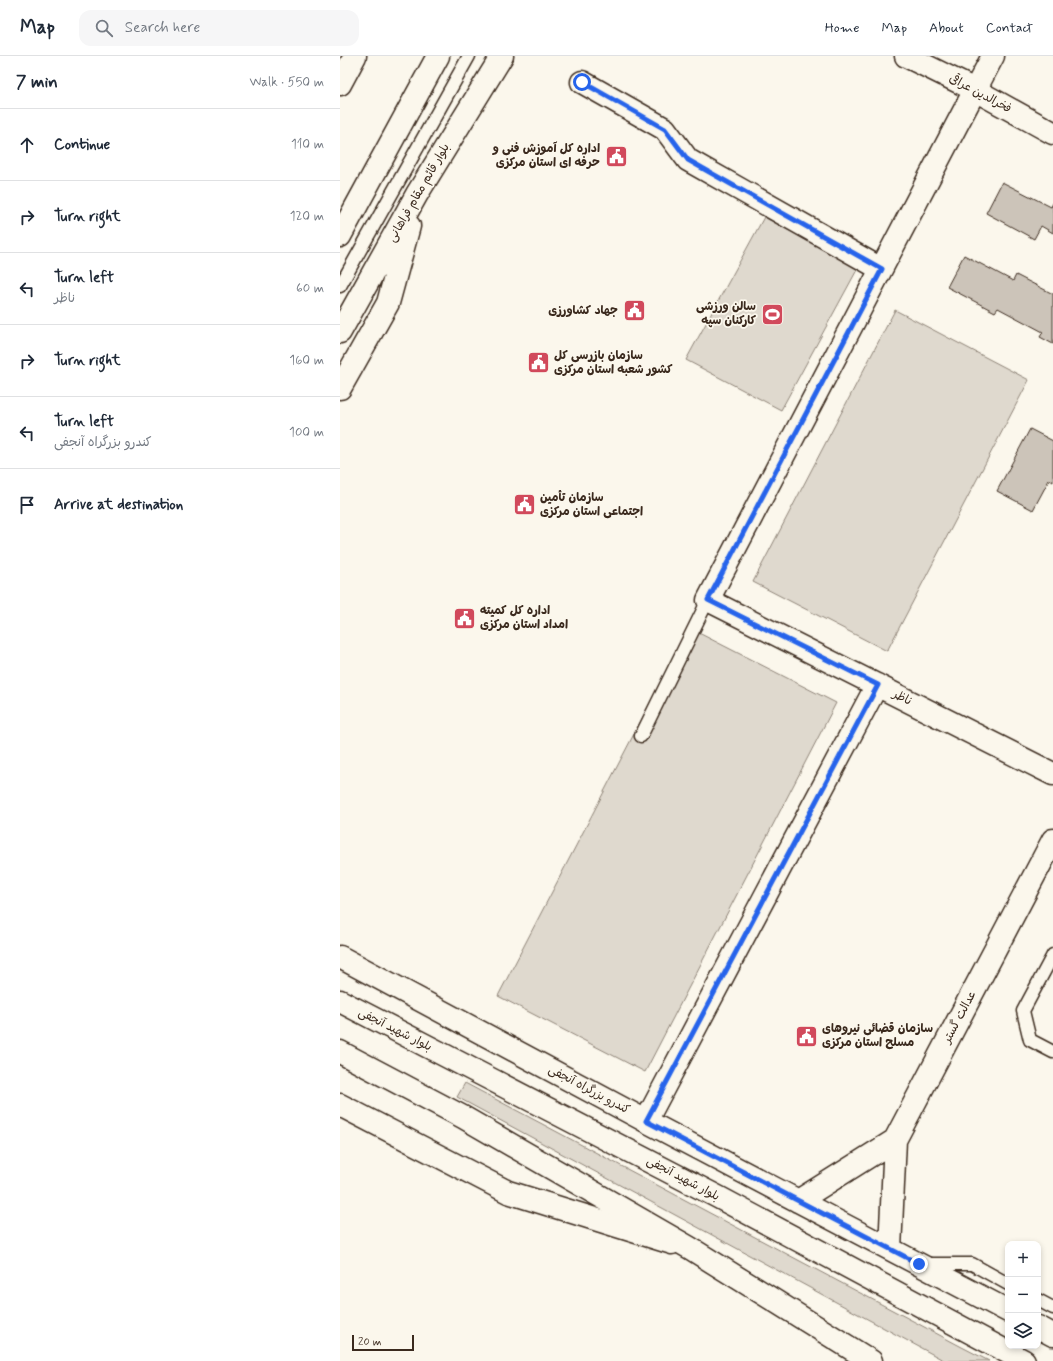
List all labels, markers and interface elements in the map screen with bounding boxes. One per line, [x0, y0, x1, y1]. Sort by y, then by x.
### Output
search box [79, 10, 359, 46]
text: Map [20, 15, 55, 40]
icon: search [93, 17, 115, 39]
text: Search here [125, 18, 200, 38]
text: Home [825, 19, 859, 37]
text: Map [881, 19, 907, 37]
text: About [929, 19, 964, 37]
text: Contact [986, 19, 1033, 37]
text: 7 min [16, 71, 58, 93]
street label: فخرالدین عراقی [946, 71, 1014, 117]
route start [573, 73, 591, 91]
text: Walk · 550 m [250, 74, 324, 91]
icon: ahead [16, 134, 38, 156]
text: Continue [54, 135, 110, 155]
text: 110 m [291, 136, 324, 153]
street label: بلوار قائم مقام فراهانی [384, 141, 454, 245]
place label: اداره کل آموزش فنی و حرفه ای استان مرکزی [492, 141, 600, 171]
public building icon: اداره کل آموزش فنی و حرفه ای استان مرکزی [603, 143, 629, 169]
icon: right [16, 206, 38, 228]
text: Turn right [54, 207, 121, 227]
text: 120 m [290, 208, 324, 225]
text: Turn left [54, 268, 114, 288]
icon: left [16, 278, 38, 300]
text: 60 m [296, 280, 324, 297]
text: ناظر [54, 290, 75, 307]
public building icon: جهاد کشاورزی [621, 298, 647, 324]
place label: سالن ورزشی کارکنان سپه [696, 299, 757, 329]
sports icon: سالن ورزشی کارکنان سپه [759, 301, 785, 327]
place label: جهاد کشاورزی [548, 303, 618, 319]
place label: سازمان بازرسی کل کشور شعبه استان مرکزی [554, 348, 673, 378]
icon: right [16, 350, 38, 372]
public building icon: سازمان بازرسی کل کشور شعبه استان مرکزی [526, 350, 552, 376]
text: Turn right [54, 351, 121, 371]
text: 160 m [289, 352, 324, 369]
text: Turn left [54, 412, 114, 432]
icon: left [16, 422, 38, 444]
text: 100 m [289, 424, 324, 441]
text: کندرو بزرگراه آنجفی [54, 434, 152, 451]
place label: سازمان تأمین اجتماعی استان مرکزی [540, 489, 643, 520]
public building icon: سازمان تأمین اجتماعی استان مرکزی [512, 492, 538, 518]
icon: arrive [16, 494, 38, 516]
text: Arrive at destination [54, 495, 183, 515]
place label: اداره کل کمیته امداد استان مرکزی [480, 603, 568, 633]
public building icon: اداره کل کمیته امداد استان مرکزی [452, 605, 478, 631]
street label: ناظر [889, 686, 914, 710]
street label: عدالت گستر [939, 988, 981, 1047]
street label: بلوار شهید آنجفی [355, 1005, 435, 1055]
place label: سازمان قضائی نیروهای مسلح استان مرکزی [822, 1021, 933, 1051]
public building icon: سازمان قضائی نیروهای مسلح استان مرکزی [794, 1023, 820, 1049]
street label: کندرو بزرگراه آنجفی [545, 1062, 633, 1118]
street label: بلوار شهید آنجفی [644, 1153, 722, 1205]
map controls [1005, 1241, 1041, 1349]
button: + [1005, 1241, 1041, 1277]
route end [910, 1255, 928, 1273]
button: − [1005, 1277, 1041, 1313]
button: layers [1005, 1313, 1041, 1349]
scale bar [352, 1333, 414, 1352]
text: 20 m [358, 1335, 381, 1349]

